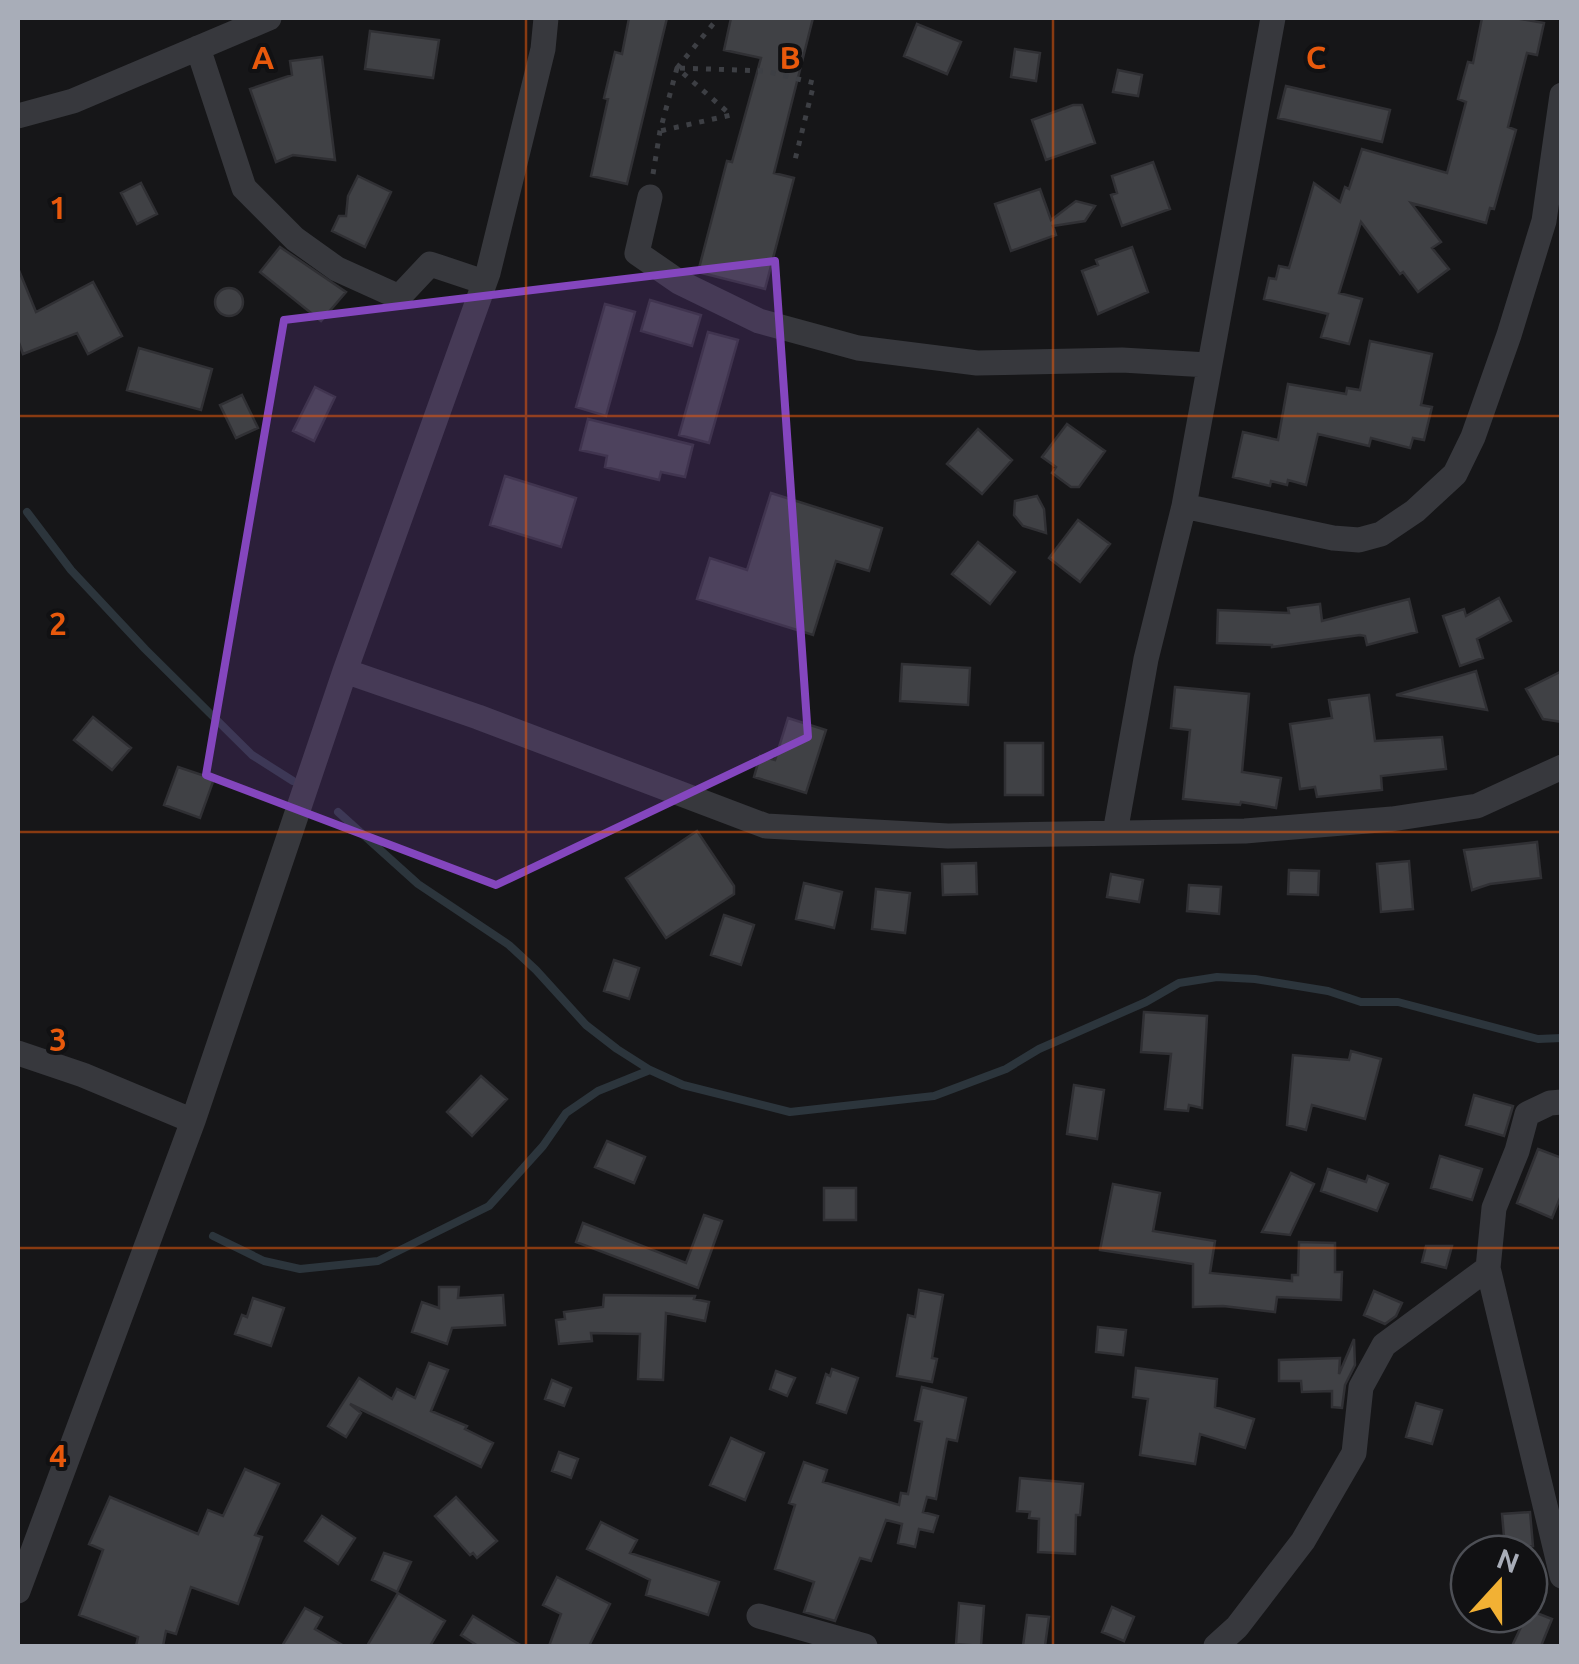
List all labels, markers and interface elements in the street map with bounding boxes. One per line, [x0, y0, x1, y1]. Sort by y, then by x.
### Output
text: A [252, 39, 275, 75]
text: B [779, 39, 801, 75]
text: C [1306, 39, 1326, 75]
text: 1 [49, 189, 67, 225]
text: 2 [49, 605, 67, 641]
text: 3 [49, 1021, 67, 1057]
text: 4 [49, 1437, 67, 1473]
north arrow [1449, 1534, 1549, 1634]
text: N [1493, 1542, 1523, 1578]

